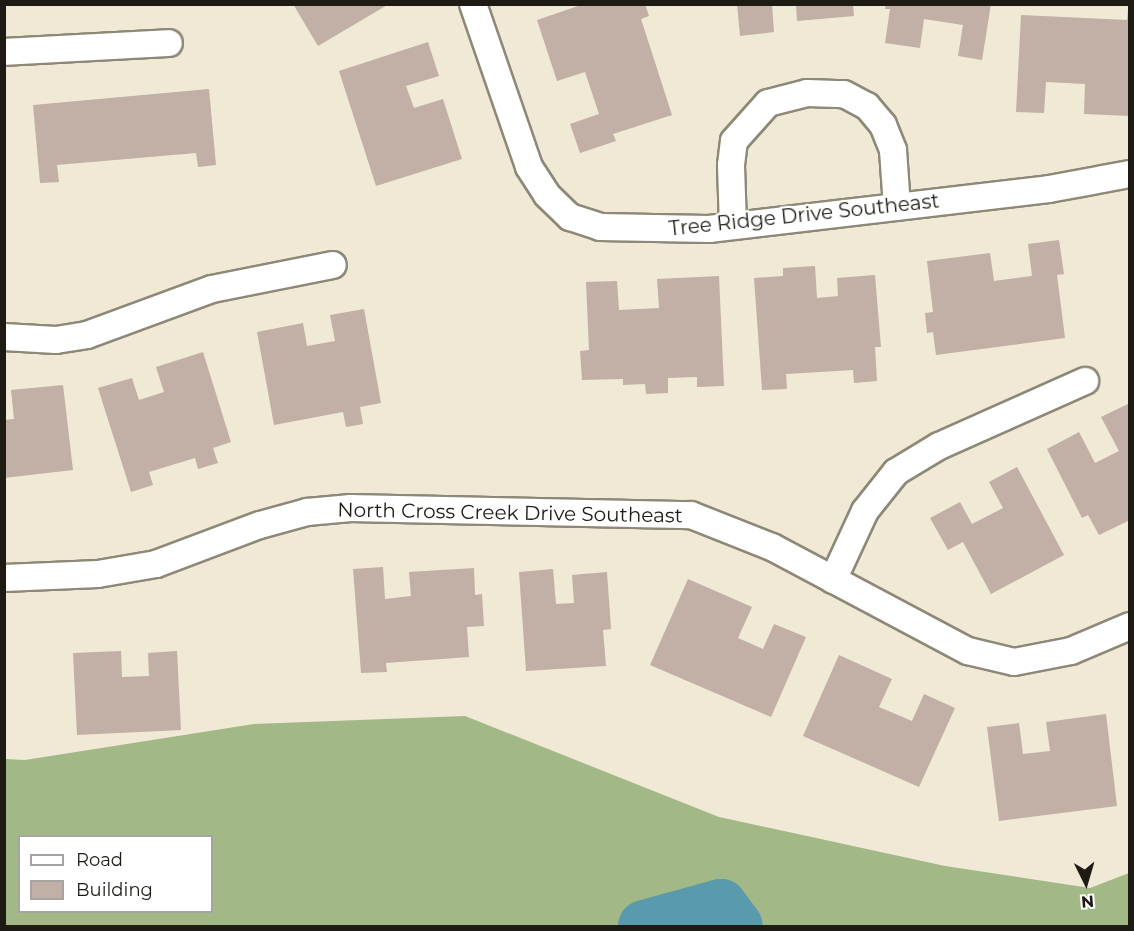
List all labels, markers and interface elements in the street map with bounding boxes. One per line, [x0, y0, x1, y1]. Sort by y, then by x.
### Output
street label: Tree Ridge Drive Southeast [668, 189, 940, 241]
street label: North Cross Creek Drive Southeast [337, 498, 683, 528]
legend [18, 835, 213, 913]
text: Road [76, 849, 123, 871]
north arrow [1056, 853, 1116, 913]
text: Building [76, 879, 153, 901]
text: N [1080, 891, 1095, 911]

